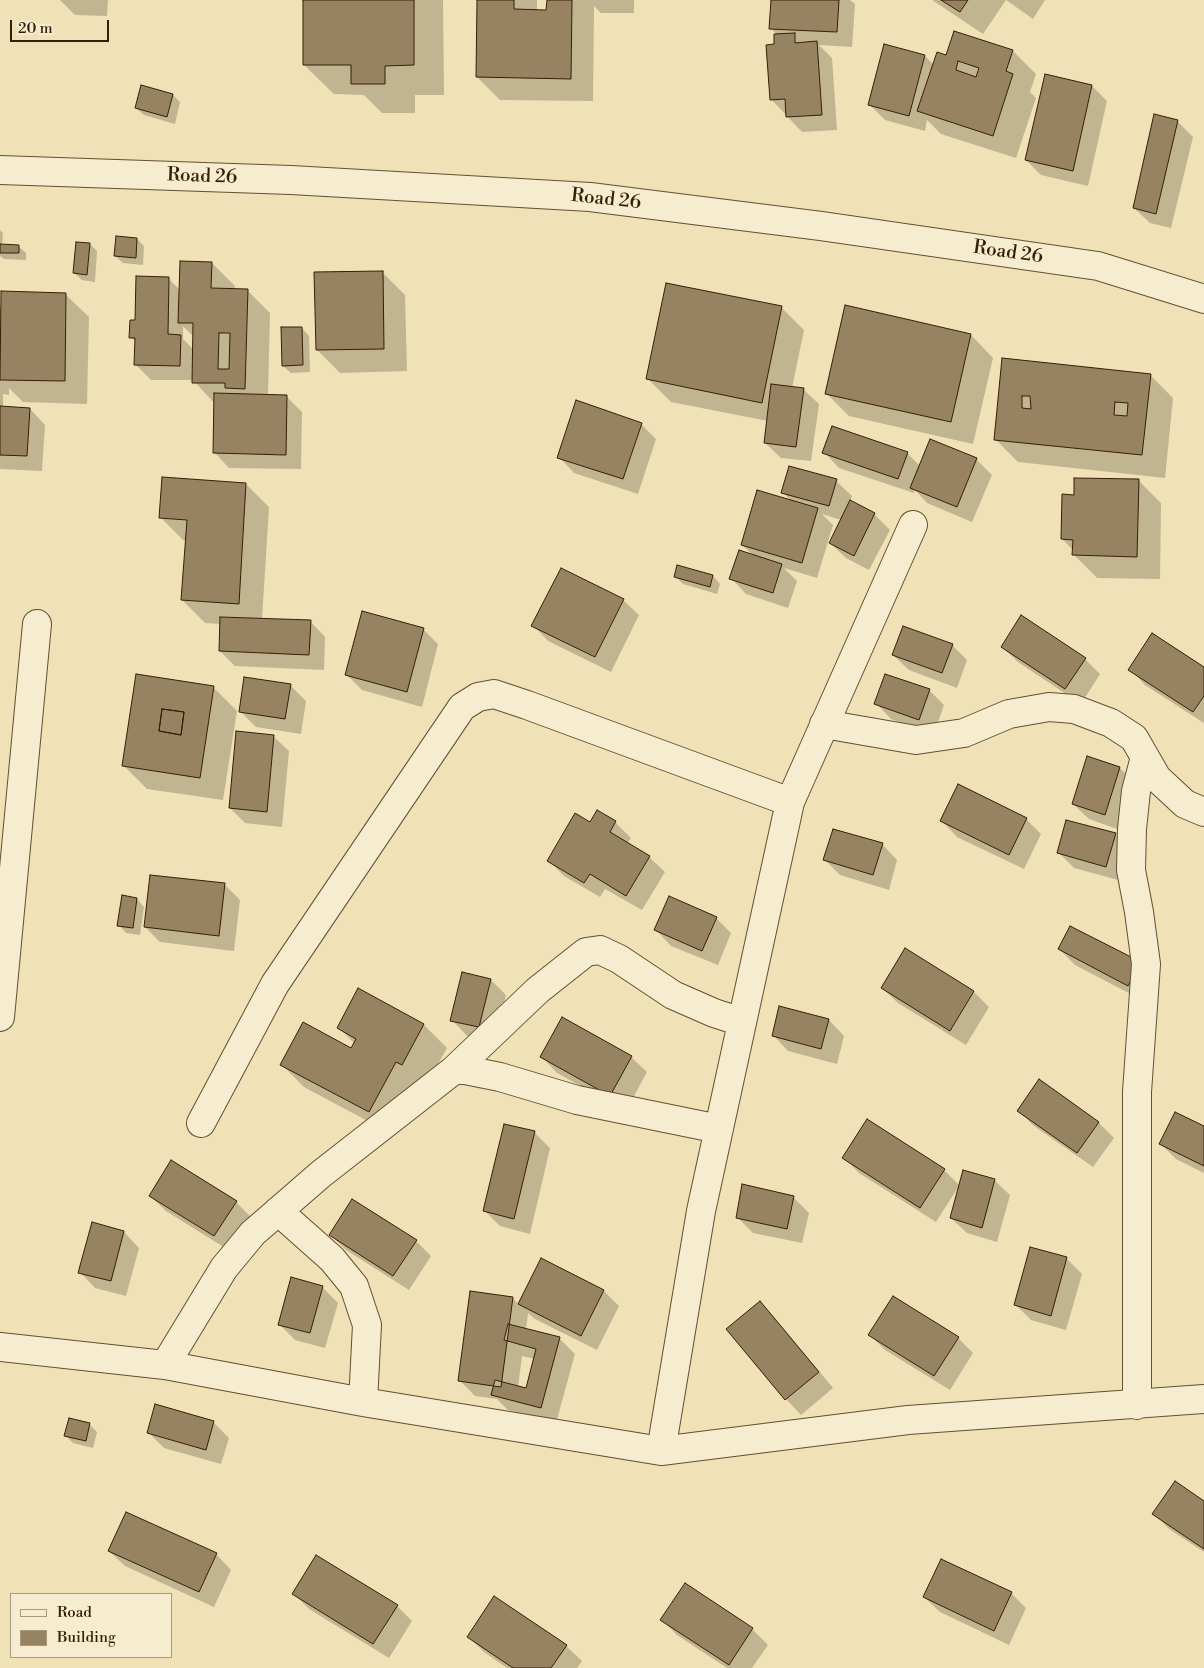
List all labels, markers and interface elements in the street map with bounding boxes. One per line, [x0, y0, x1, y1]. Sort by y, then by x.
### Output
scale bar [12, 10, 111, 42]
text: 20 m [18, 19, 53, 38]
street label: Road 26 [166, 164, 238, 190]
street label: Road 26 [570, 185, 642, 215]
street label: Road 26 [972, 237, 1044, 269]
legend [10, 1593, 172, 1658]
text: Road [57, 1603, 92, 1622]
text: Building [57, 1628, 116, 1647]

